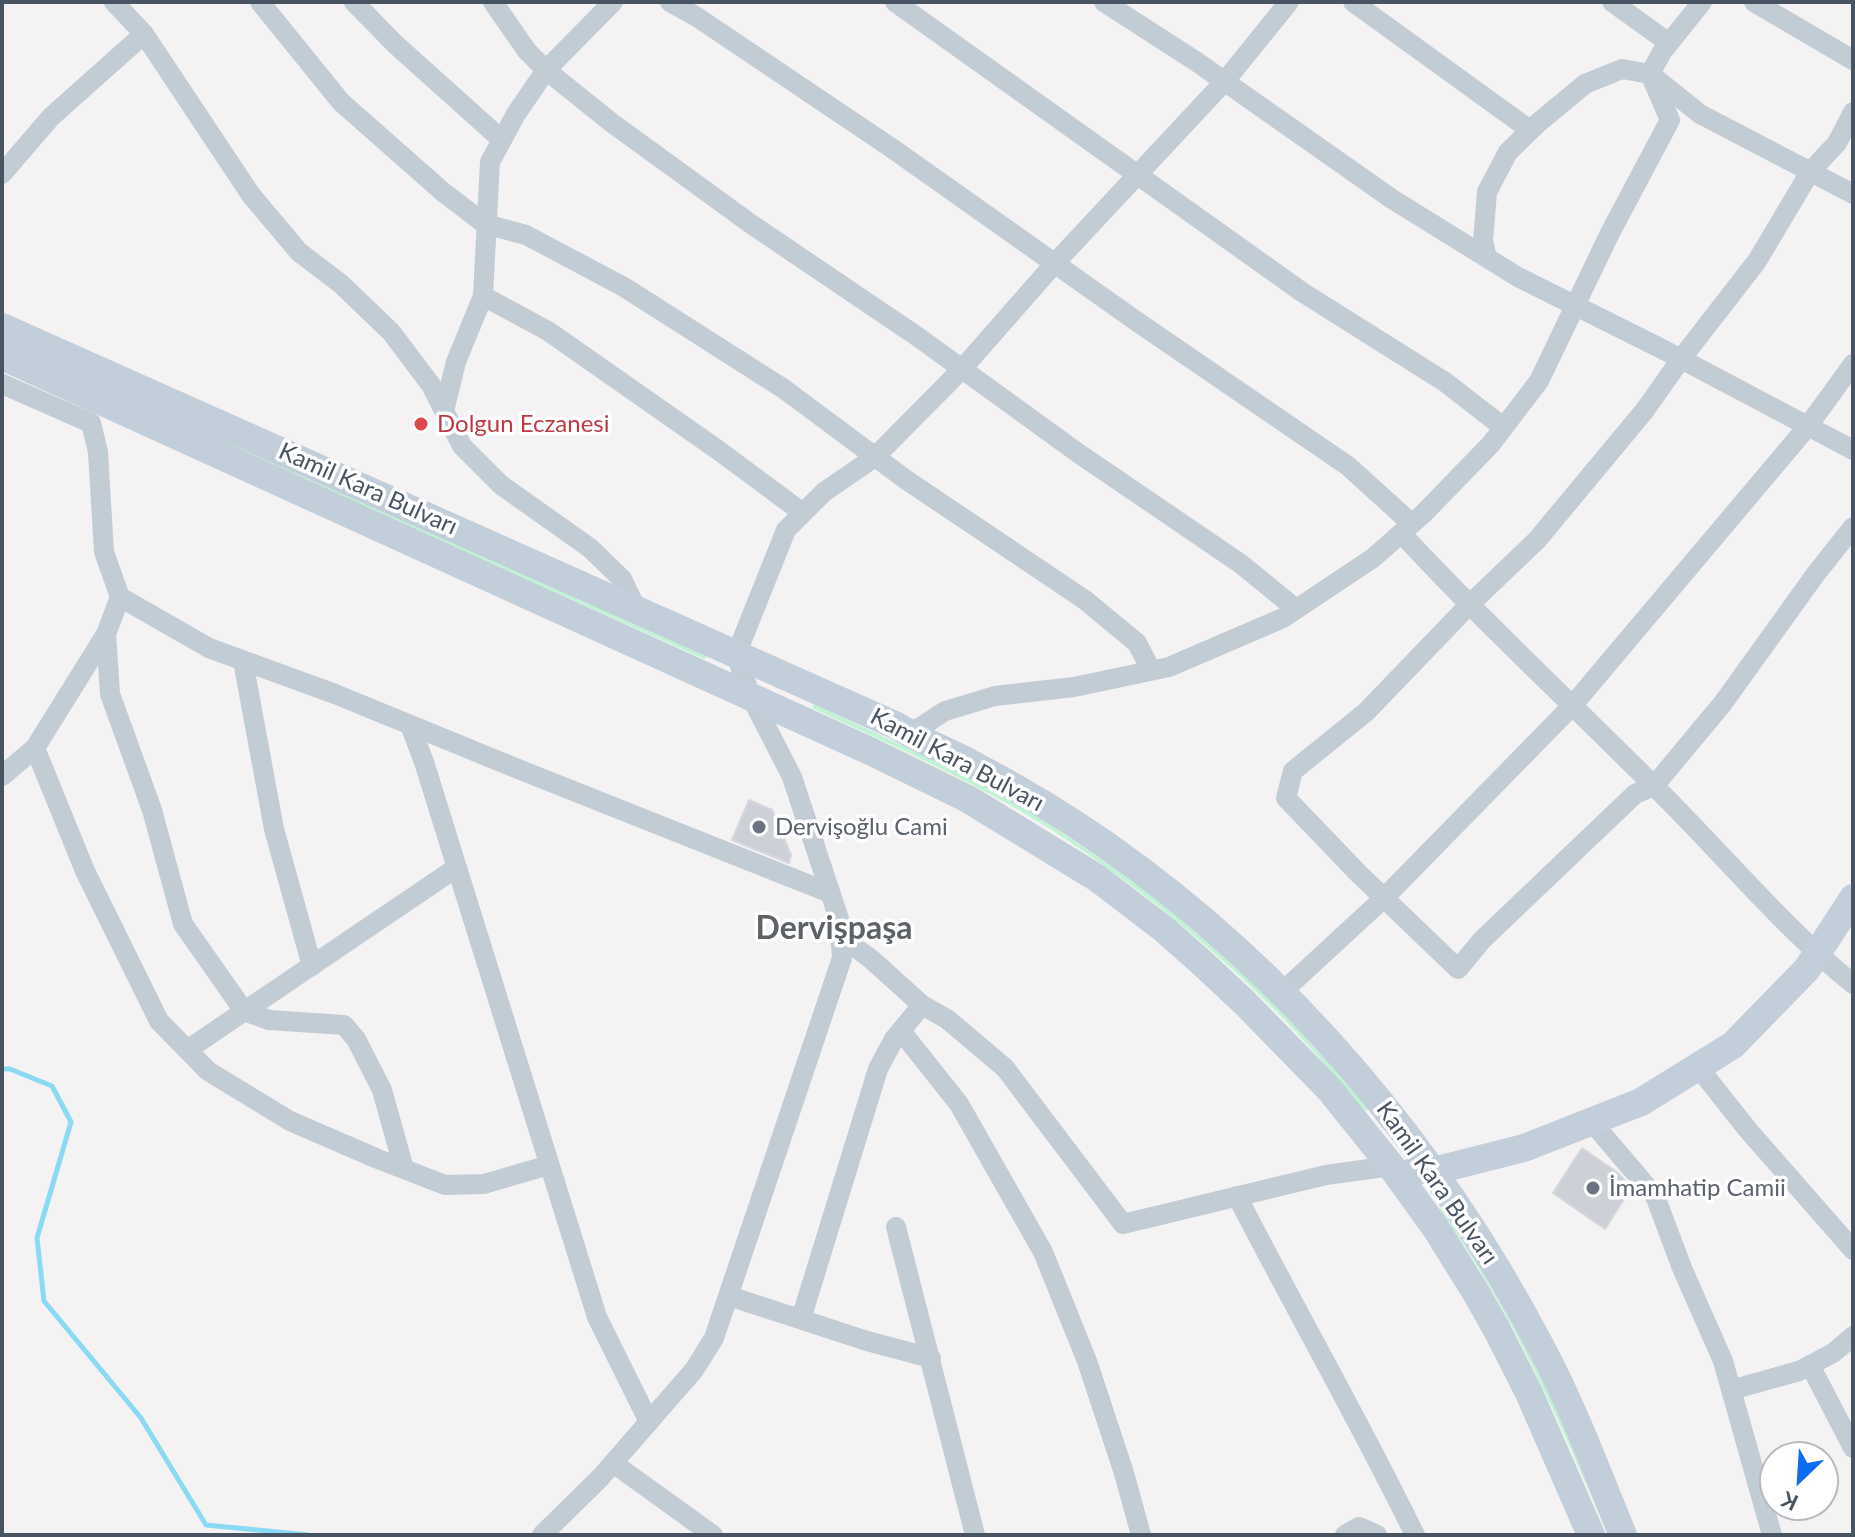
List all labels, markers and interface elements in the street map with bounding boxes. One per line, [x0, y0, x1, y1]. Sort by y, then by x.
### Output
place label: Dolgun Eczanesi [437, 410, 609, 438]
marker: Dolgun Eczanesi [412, 415, 430, 433]
street label: Kamil Kara Bulvarı [274, 437, 462, 541]
street label: Kamil Kara Bulvarı [865, 702, 1049, 818]
place label: Dervişoğlu Cami [775, 813, 948, 841]
marker: Dervişoğlu Cami [750, 818, 768, 836]
district label: Dervişpaşa [756, 910, 912, 948]
street label: Kamil Kara Bulvarı [1370, 1096, 1504, 1270]
place label: İmamhatip Camii [1609, 1174, 1786, 1202]
marker: İmamhatip Camii [1584, 1179, 1602, 1197]
north arrow [1759, 1441, 1839, 1521]
text: K [1777, 1486, 1802, 1517]

